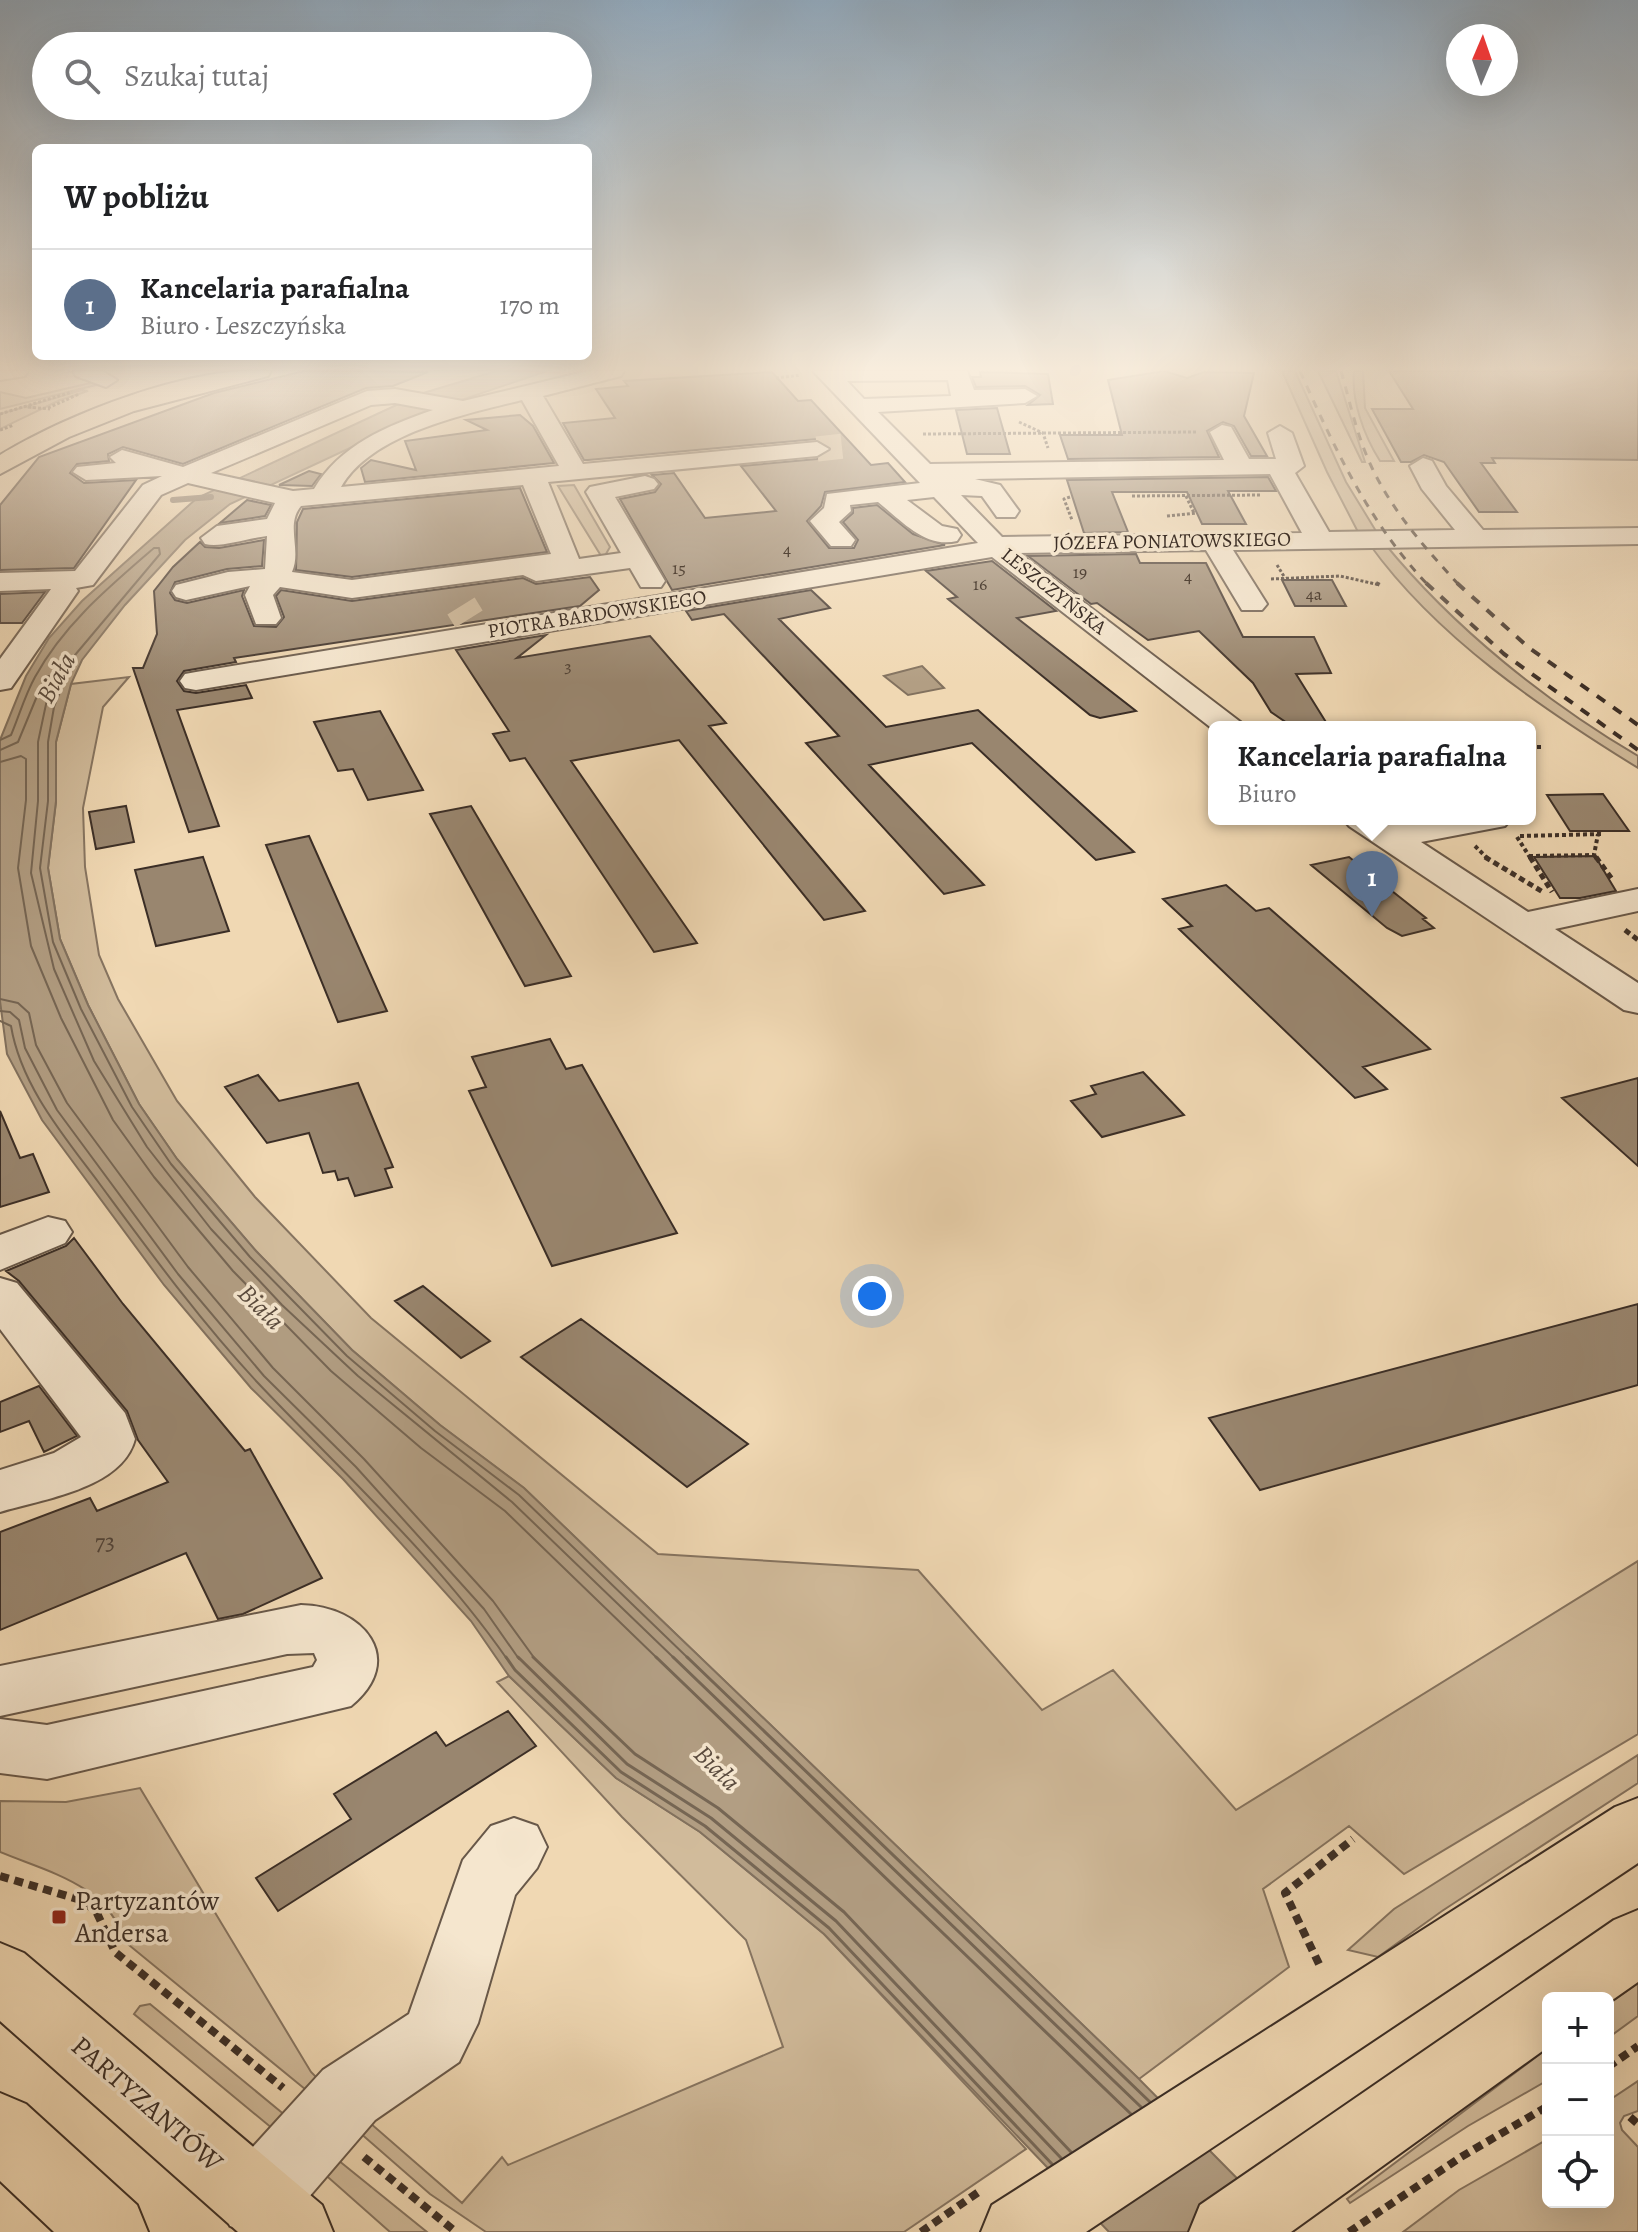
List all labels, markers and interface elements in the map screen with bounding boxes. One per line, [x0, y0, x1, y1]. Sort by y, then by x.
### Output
north arrow [1446, 24, 1518, 96]
search box [32, 32, 592, 120]
icon: search [60, 54, 104, 98]
text: Szukaj tutaj [124, 56, 269, 96]
text: W pobliżu [64, 173, 209, 220]
text: Kancelaria parafialna [140, 268, 410, 308]
text: 1 [85, 288, 95, 323]
text: 170 m [500, 288, 560, 323]
text: Biuro · Leszczyńska [140, 308, 346, 343]
street label: JÓZEFA PONIATOWSKIEGO [1053, 525, 1291, 557]
house number: 4 [783, 537, 791, 561]
street label: LESZCZYŃSKA [996, 541, 1113, 641]
house number: 15 [672, 556, 686, 580]
house number: 19 [1073, 560, 1087, 584]
house number: 4 [1184, 564, 1192, 588]
house number: 16 [973, 572, 987, 596]
house number: 4a [1306, 582, 1323, 606]
street label: PIOTRA BARDOWSKIEGO [486, 583, 708, 645]
water label: Biała [28, 647, 84, 709]
house number: 3 [564, 654, 572, 678]
popup [1208, 721, 1536, 825]
text: Kancelaria parafialna [1237, 736, 1507, 776]
text: Biuro [1237, 776, 1297, 811]
pin: 1 [1346, 851, 1398, 917]
water label: Biała [230, 1276, 292, 1338]
your location [852, 1276, 892, 1316]
house number: 73 [95, 1526, 115, 1558]
water label: Biała [686, 1737, 748, 1799]
place label: Partyzantów Andersa [74, 1882, 219, 1952]
marker: Partyzantów Andersa [50, 1908, 68, 1926]
map controls [1542, 1992, 1614, 2208]
button: + [1542, 1992, 1614, 2064]
street label: PARTYZANTÓW [63, 2027, 232, 2181]
button: − [1542, 2064, 1614, 2136]
button: locate [1542, 2136, 1614, 2208]

